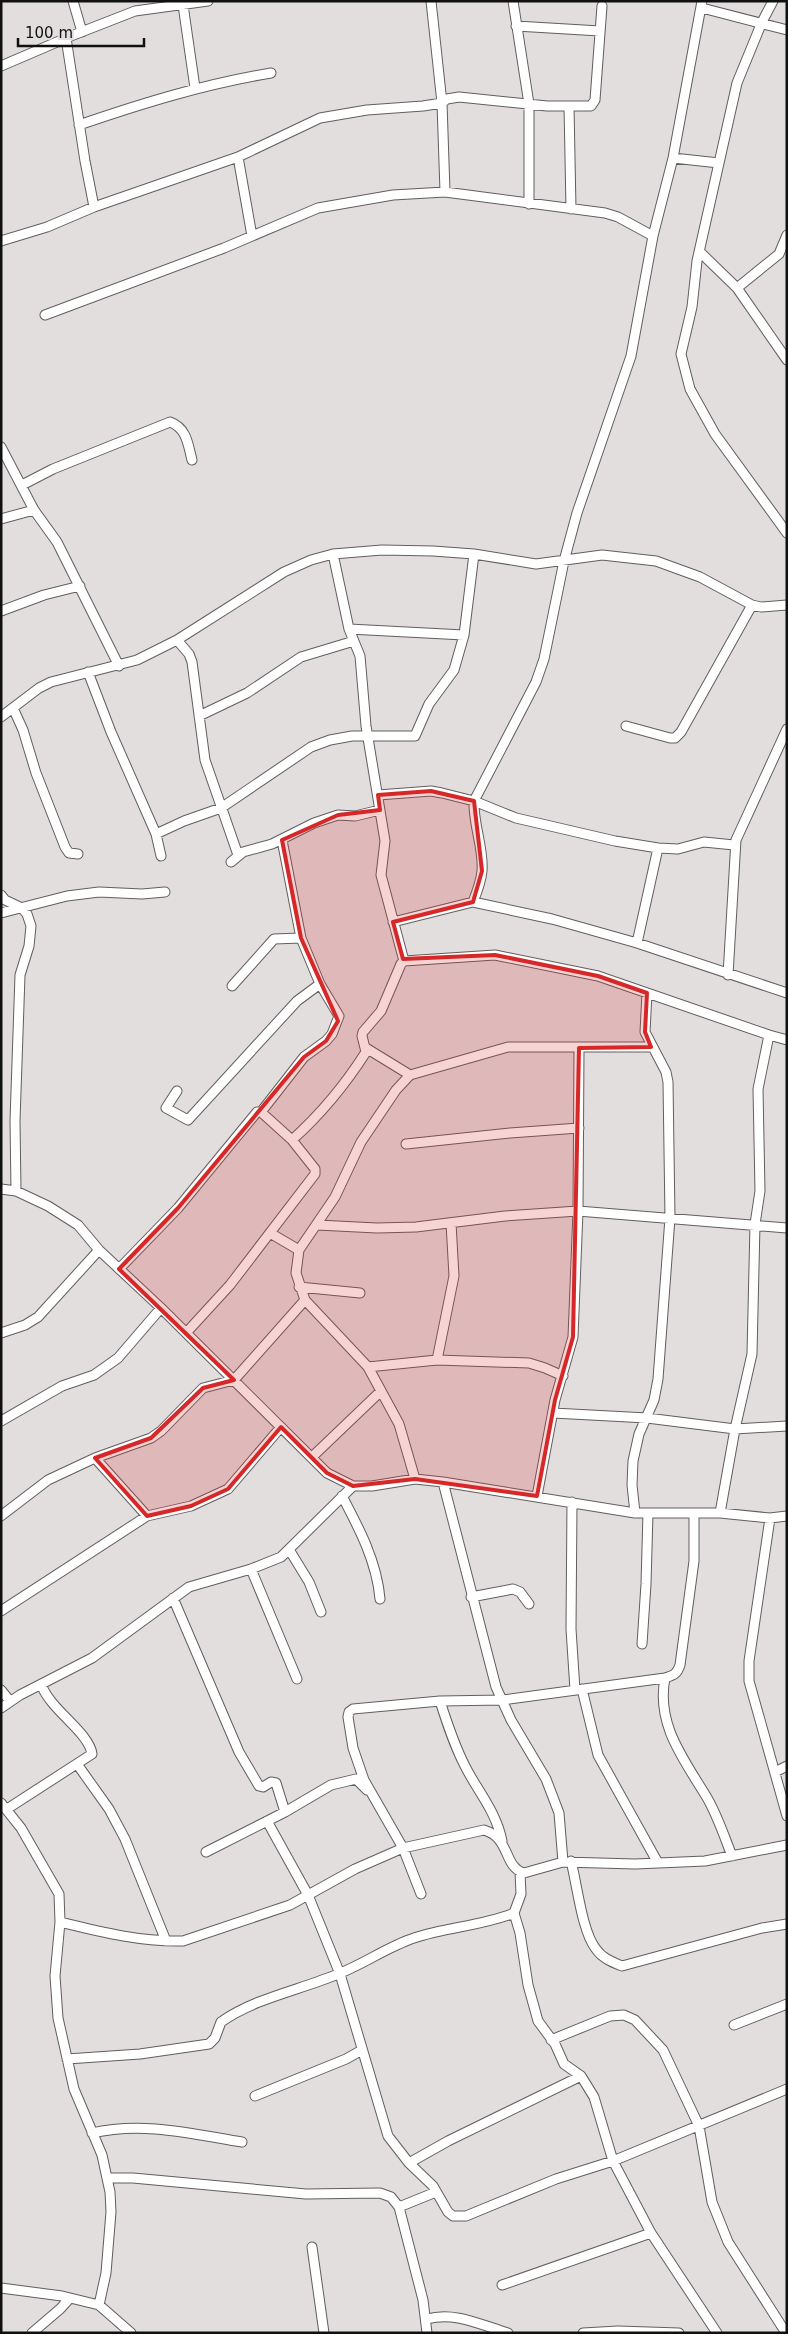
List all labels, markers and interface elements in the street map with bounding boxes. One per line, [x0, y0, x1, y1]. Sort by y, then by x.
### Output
scale bar [18, 15, 144, 47]
text: 100 m [25, 24, 73, 42]

